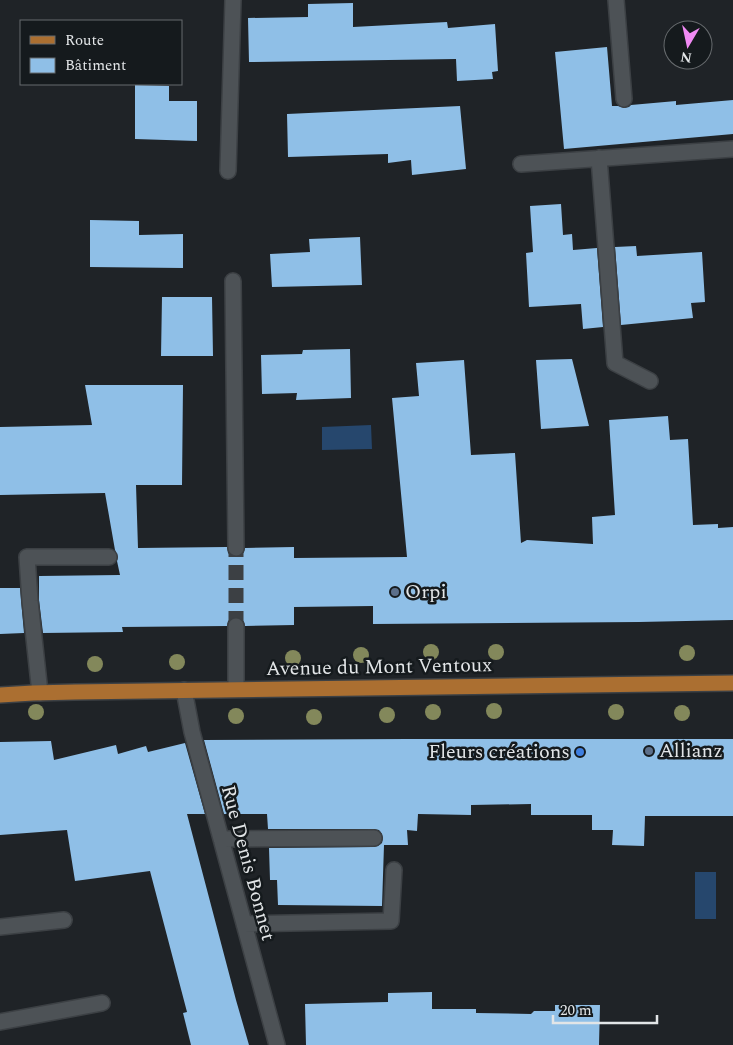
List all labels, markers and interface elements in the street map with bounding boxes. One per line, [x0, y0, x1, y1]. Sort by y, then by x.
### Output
legend [20, 20, 182, 85]
north arrow [663, 20, 713, 70]
text: Route [65, 29, 104, 52]
text: N [679, 46, 693, 69]
text: Bâtiment [65, 54, 126, 77]
place label: Orpi [405, 577, 447, 607]
marker: Orpi [389, 586, 401, 598]
street label: Avenue du Mont Ventoux [266, 650, 492, 684]
place label: Allianz [659, 736, 723, 766]
place label: Fleurs créations [428, 737, 570, 767]
marker: Allianz [643, 745, 655, 757]
marker: Fleurs créations [574, 746, 586, 758]
street label: Rue Denis Bonnet [213, 782, 283, 944]
scale bar [553, 992, 657, 1024]
text: 20 m [560, 999, 592, 1022]

